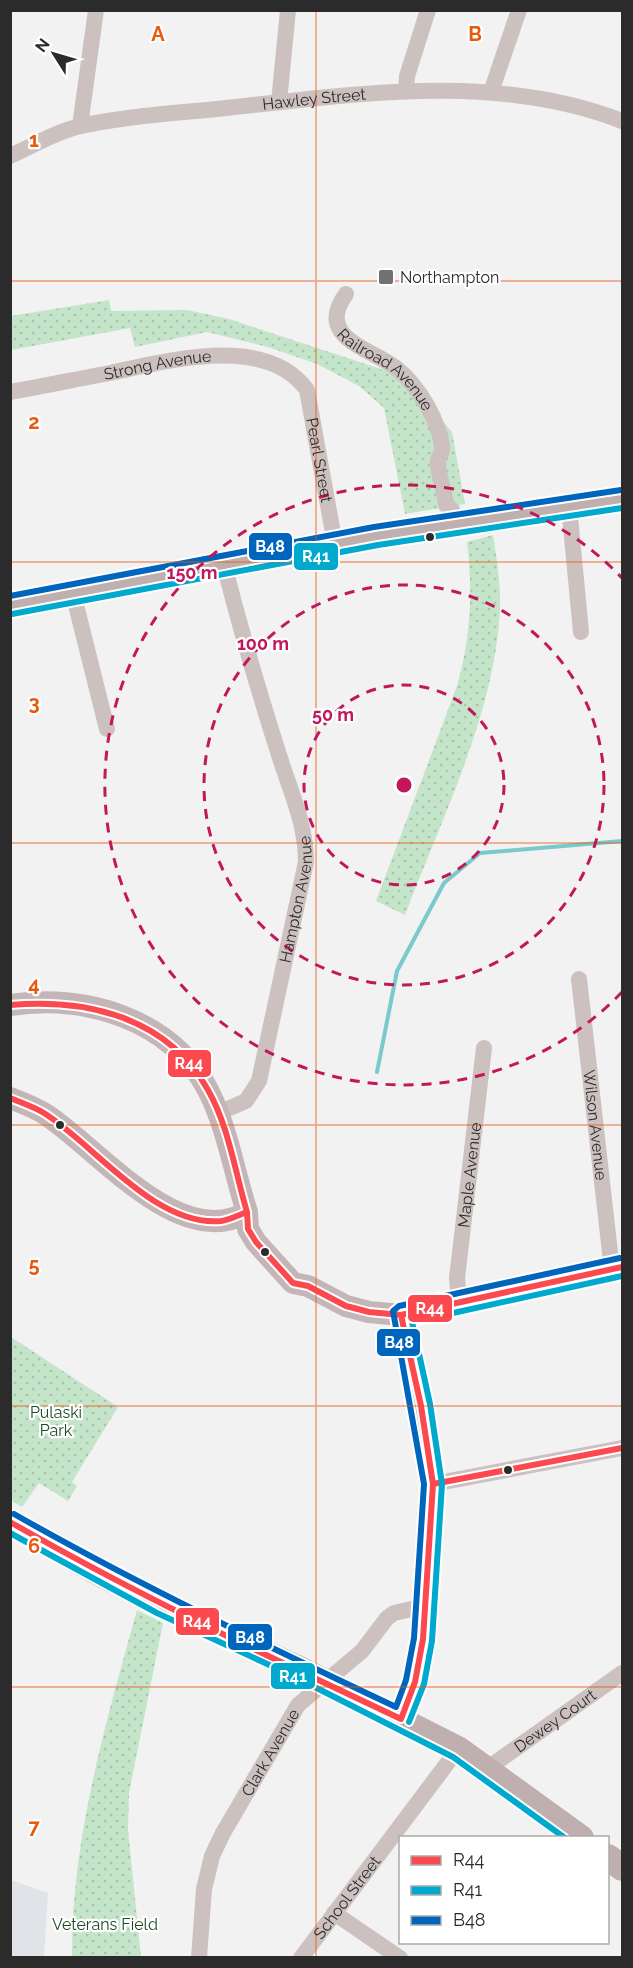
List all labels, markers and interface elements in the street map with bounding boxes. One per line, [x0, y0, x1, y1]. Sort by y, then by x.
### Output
text: A [151, 22, 165, 46]
text: B [468, 22, 482, 46]
north arrow [24, 24, 84, 84]
text: N [31, 35, 54, 56]
street label: Hawley Street [261, 85, 367, 114]
text: 1 [29, 128, 39, 152]
marker: Northampton [377, 268, 395, 286]
place label: Northampton [400, 268, 499, 287]
street label: Railroad Avenue [333, 325, 437, 414]
street label: Strong Avenue [102, 347, 212, 384]
text: 2 [28, 410, 40, 434]
street label: Pearl Street [302, 416, 336, 505]
unlabelled marker [424, 531, 436, 543]
line badge: B48 [248, 532, 293, 561]
text: B48 [255, 537, 285, 556]
line badge: R41 [293, 542, 339, 571]
text: R41 [302, 547, 330, 566]
text: 150 m [167, 562, 218, 583]
text: 100 m [237, 633, 289, 654]
text: 3 [28, 691, 40, 715]
text: 50 m [312, 704, 354, 725]
centre of rings [394, 775, 414, 795]
street label: Hampton Avenue [276, 835, 316, 965]
text: 4 [28, 972, 40, 996]
line badge: R44 [167, 1049, 212, 1078]
text: R44 [174, 1054, 204, 1073]
street label: Wilson Avenue [579, 1069, 611, 1181]
unlabelled marker [54, 1119, 66, 1131]
street label: Maple Avenue [454, 1121, 485, 1229]
unlabelled marker [259, 1246, 271, 1258]
text: 5 [28, 1253, 40, 1277]
line badge: R44 [407, 1294, 453, 1323]
text: R44 [415, 1299, 445, 1318]
line badge: B48 [376, 1328, 421, 1357]
text: B48 [384, 1333, 414, 1352]
park label: Pulaski Park [30, 1403, 82, 1440]
unlabelled marker [502, 1464, 514, 1476]
text: 6 [28, 1534, 40, 1558]
line badge: R44 [175, 1607, 220, 1636]
text: R44 [182, 1612, 212, 1631]
line badge: B48 [227, 1623, 273, 1651]
text: B48 [235, 1628, 265, 1647]
line badge: R41 [270, 1662, 316, 1690]
text: R41 [279, 1667, 307, 1686]
street label: Dewey Court [511, 1685, 600, 1756]
street label: Clark Avenue [238, 1706, 304, 1800]
text: 7 [28, 1815, 40, 1839]
legend [399, 1836, 609, 1944]
text: R44 [453, 1849, 485, 1870]
street label: School Street [310, 1852, 385, 1943]
text: R41 [453, 1879, 483, 1900]
text: B48 [453, 1909, 486, 1930]
park label: Veterans Field [52, 1915, 158, 1934]

